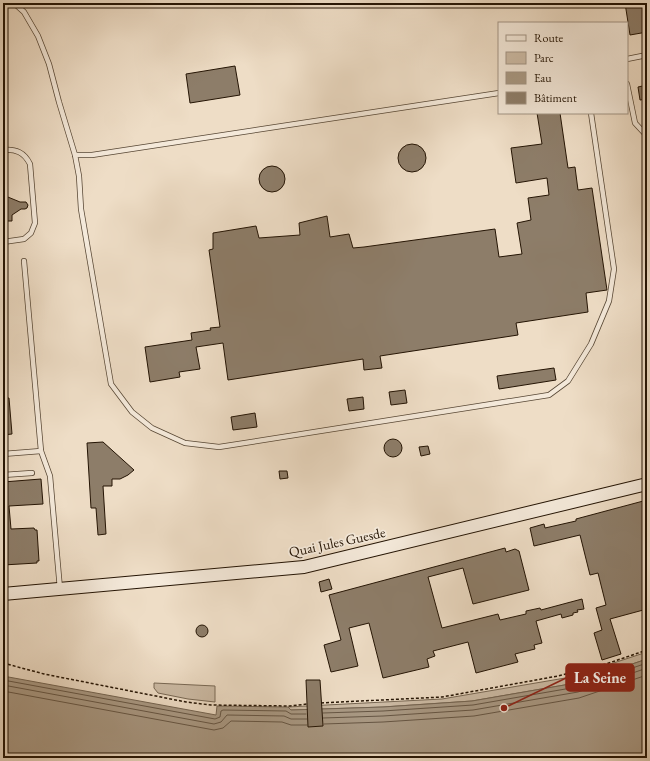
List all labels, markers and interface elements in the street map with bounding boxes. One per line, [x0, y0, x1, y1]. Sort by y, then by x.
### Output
legend [498, 22, 628, 114]
text: Route [534, 30, 564, 46]
text: Parc [534, 50, 554, 66]
text: Eau [534, 70, 552, 86]
text: Bâtiment [534, 90, 577, 106]
street label: Quai Jules Guesde [287, 523, 387, 561]
callout: La Seine [566, 664, 634, 691]
text: La Seine [574, 668, 626, 687]

